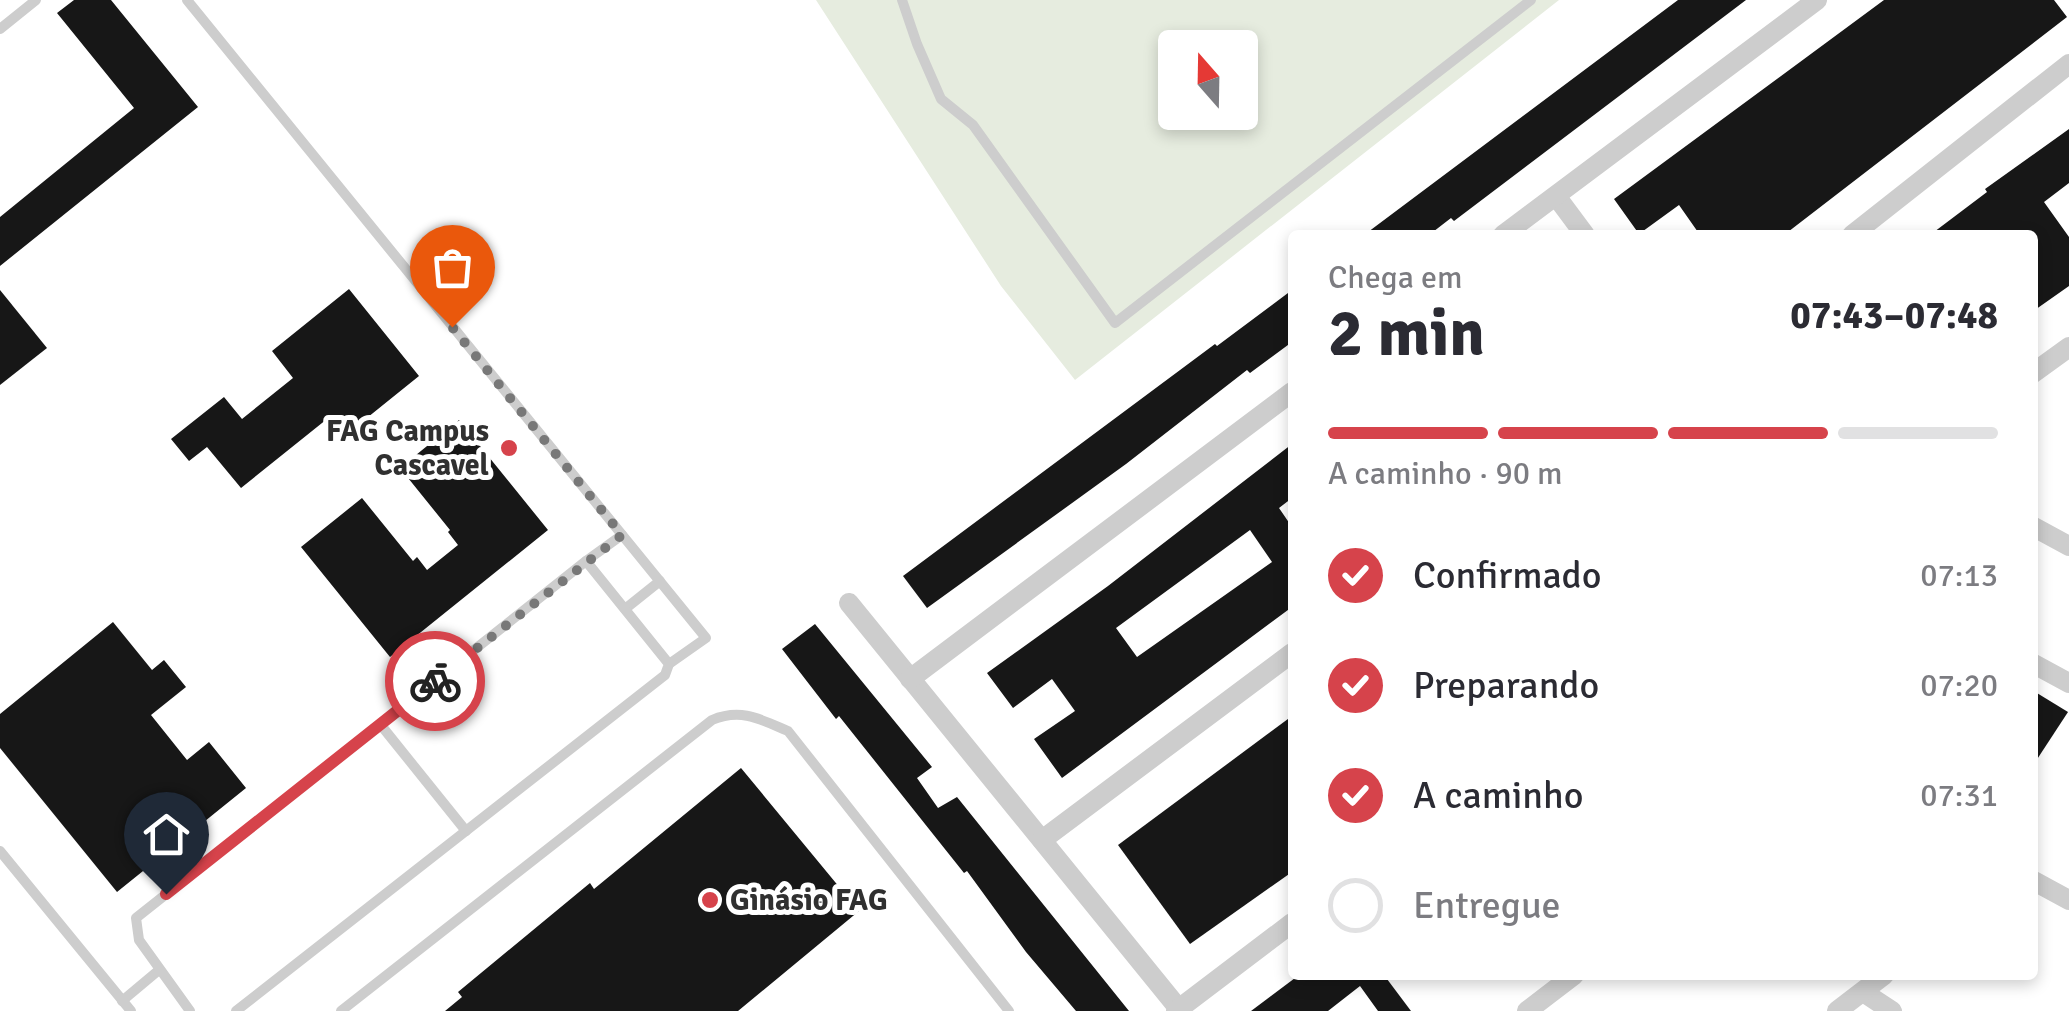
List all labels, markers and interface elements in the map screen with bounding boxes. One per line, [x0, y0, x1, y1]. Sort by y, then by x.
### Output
north arrow [1158, 30, 1258, 130]
map controls [1158, 30, 1258, 130]
pin [410, 225, 495, 328]
icon: bag [425, 240, 480, 295]
text: Chega em [1328, 258, 1462, 297]
text: 07:43–07:48 [1790, 292, 1998, 339]
text: 2 min [1328, 294, 1485, 374]
place label: FAG Campus Cascavel [326, 413, 489, 484]
marker: FAG Campus Cascavel [498, 437, 520, 459]
text: A caminho · 90 m [1328, 454, 1563, 493]
icon: check [1328, 548, 1383, 603]
text: Confirmado [1413, 552, 1602, 599]
text: 07:13 [1920, 556, 1998, 595]
courier [385, 631, 485, 731]
icon: bike [408, 654, 463, 709]
icon: check [1328, 658, 1383, 713]
text: Preparando [1413, 662, 1599, 709]
text: 07:20 [1920, 666, 1998, 705]
icon: check [1328, 768, 1383, 823]
text: A caminho [1413, 772, 1584, 819]
text: 07:31 [1920, 776, 1998, 815]
pin [124, 792, 209, 895]
icon: home [139, 807, 194, 862]
place label: Ginásio FAG [730, 882, 888, 919]
text: Entregue [1413, 882, 1561, 929]
marker: Ginásio FAG [699, 889, 721, 911]

